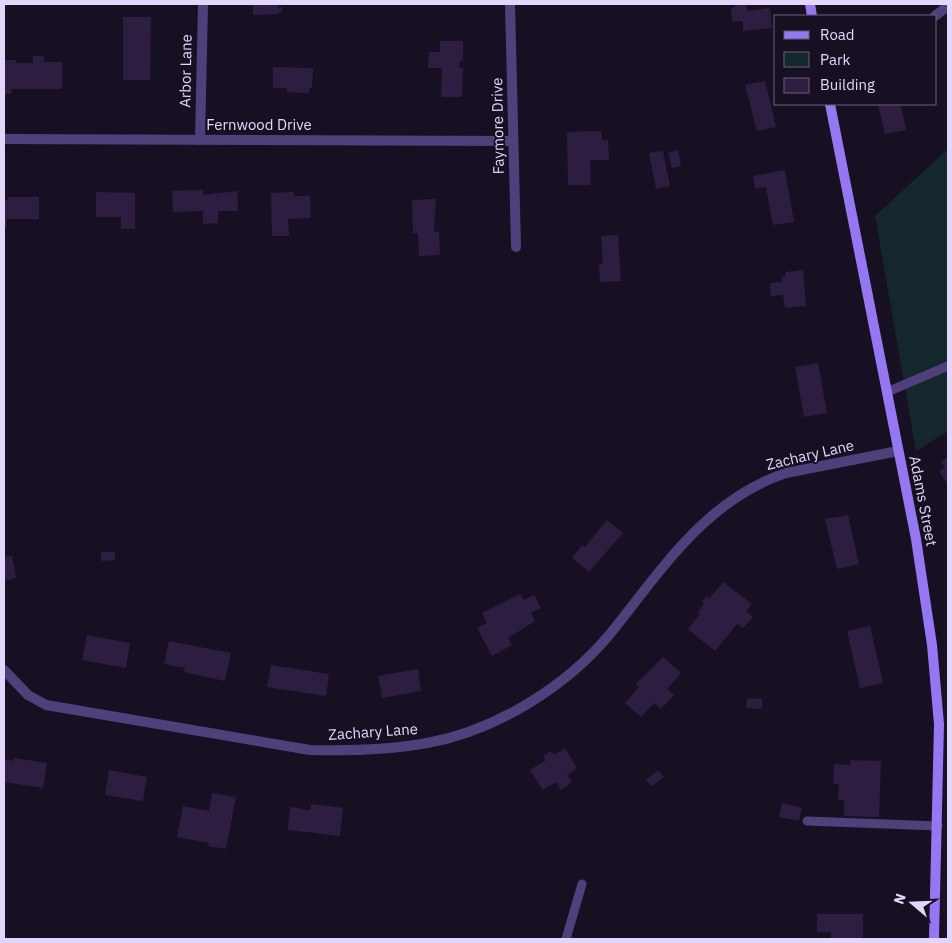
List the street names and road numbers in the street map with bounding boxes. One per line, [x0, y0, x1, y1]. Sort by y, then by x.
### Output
street label: Arbor Lane [175, 34, 196, 108]
street label: Faymore Drive [487, 77, 508, 175]
street label: Fernwood Drive [206, 115, 312, 134]
street label: Zachary Lane [764, 435, 856, 474]
street label: Adams Street [905, 454, 942, 548]
street label: Zachary Lane [328, 719, 418, 744]

